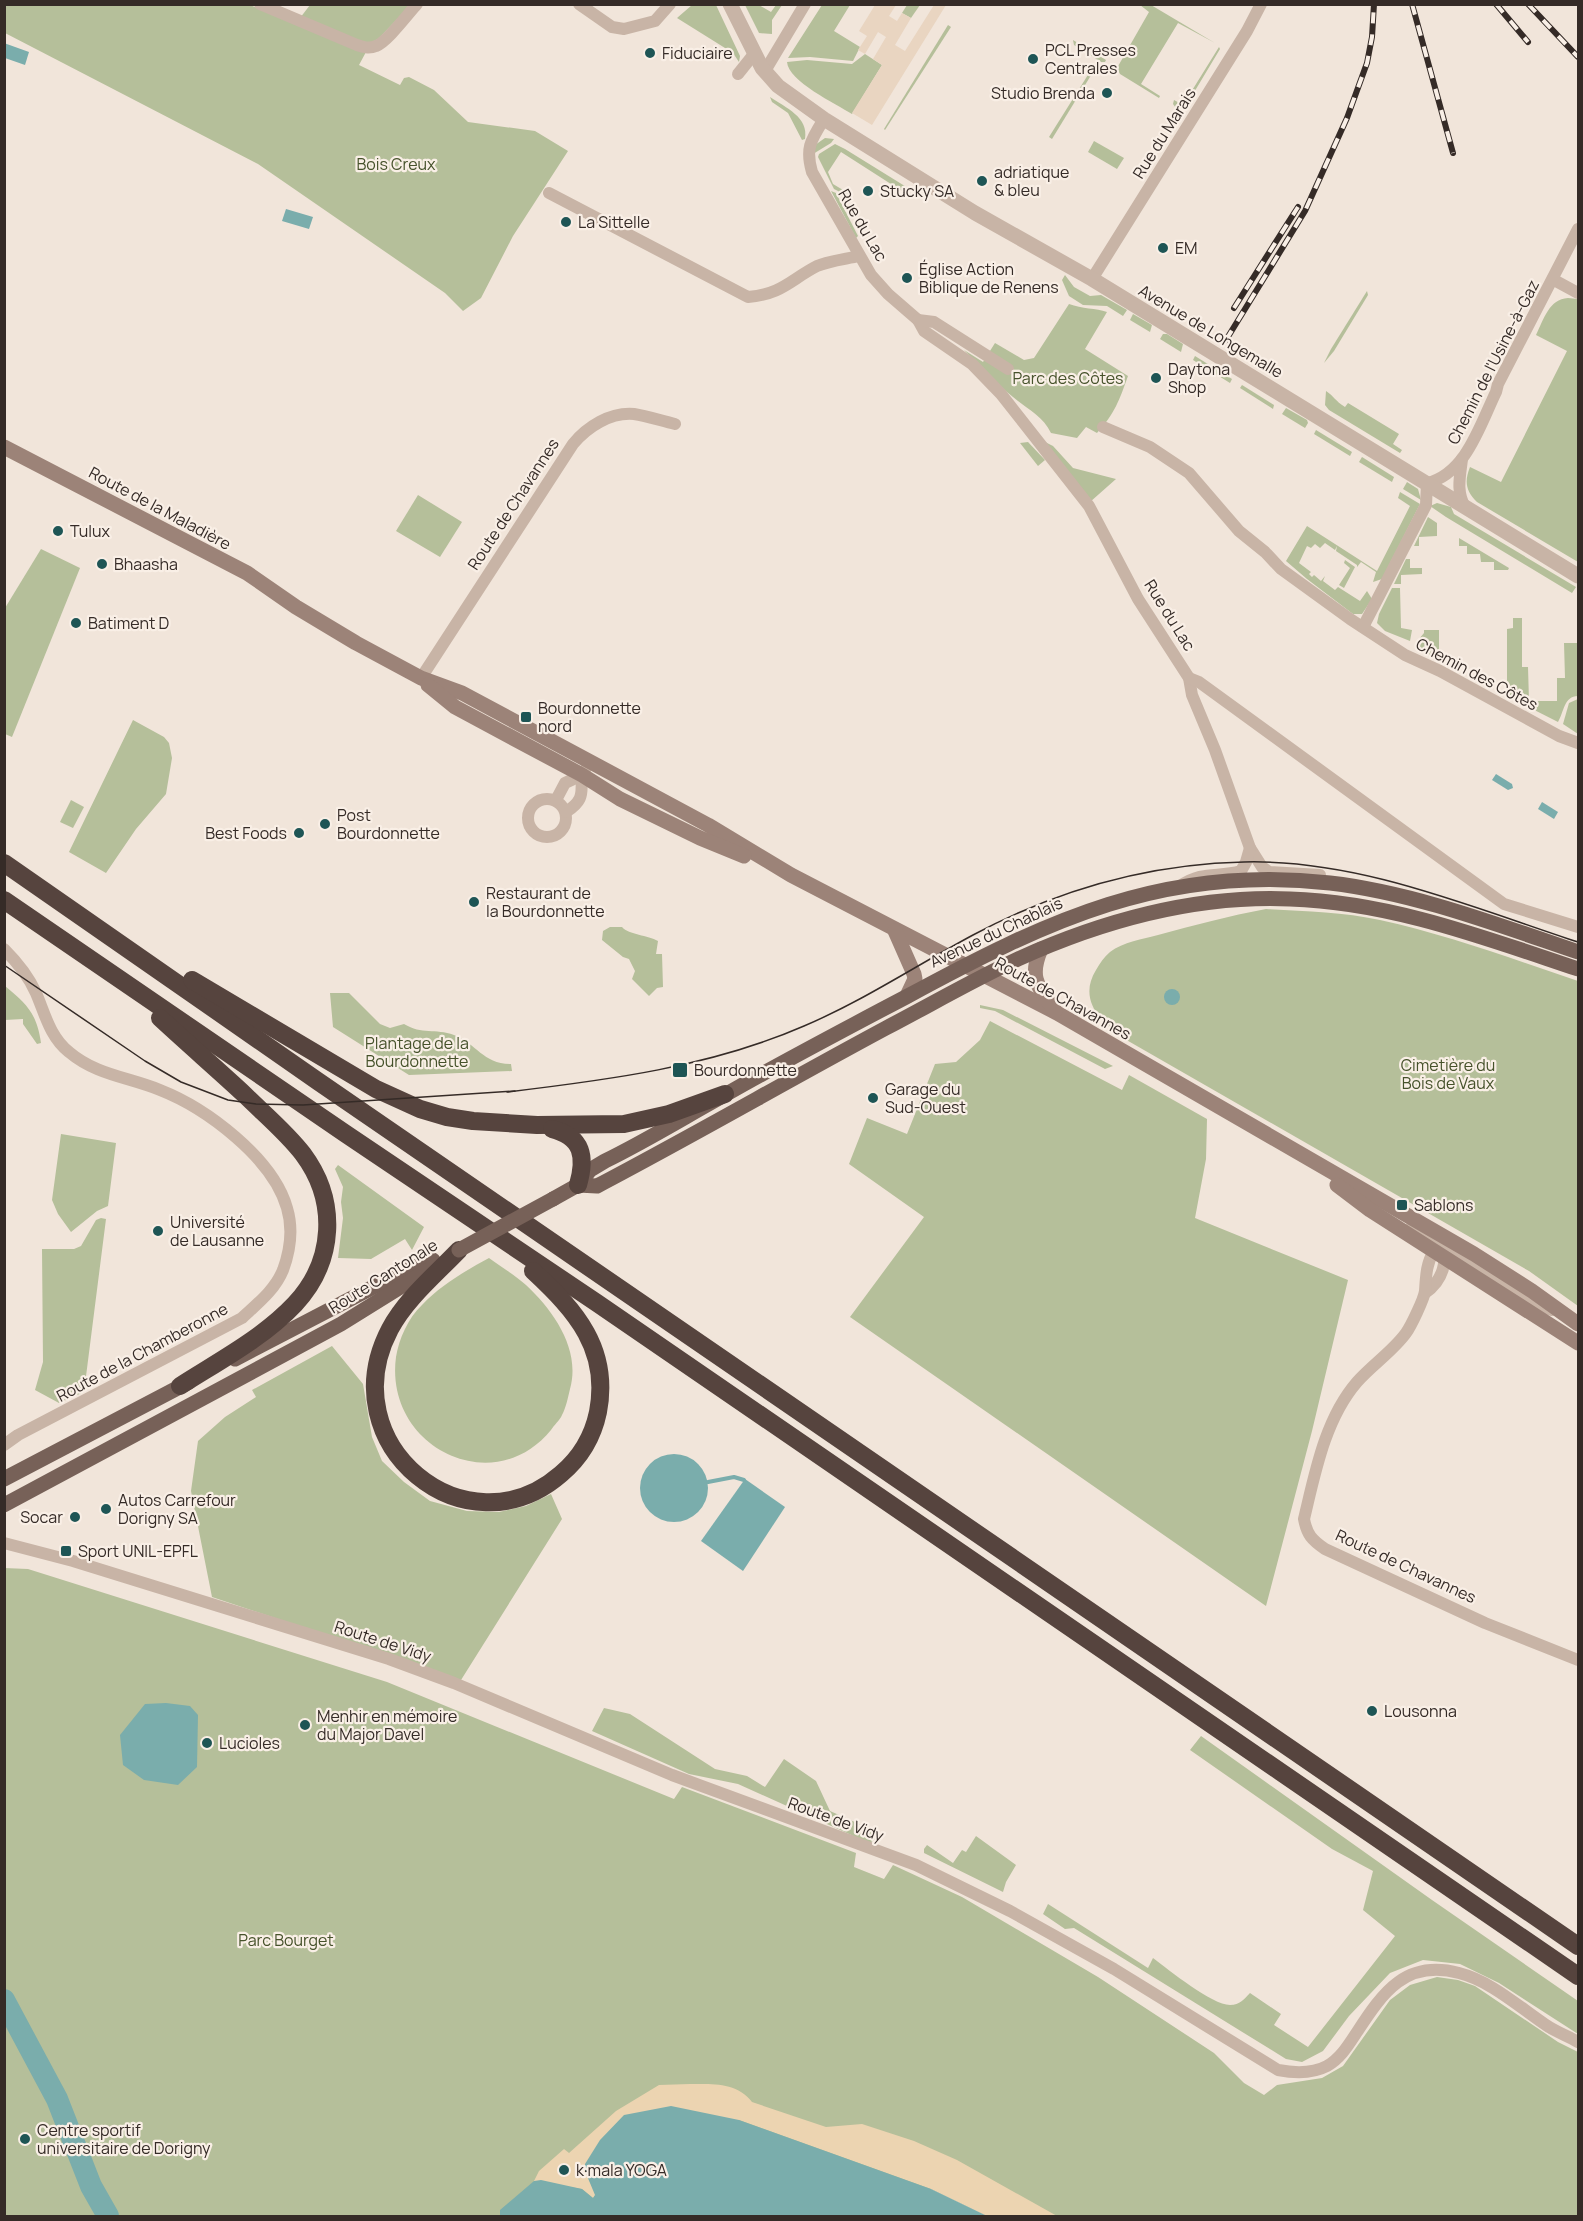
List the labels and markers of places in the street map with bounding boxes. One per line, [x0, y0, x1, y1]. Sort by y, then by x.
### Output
place label: PCL Presses Centrales [1045, 39, 1136, 79]
place label: Fiduciaire [662, 42, 733, 64]
marker: Fiduciaire [643, 46, 657, 60]
marker: PCL Presses Centrales [1026, 52, 1040, 66]
place label: Studio Brenda [991, 82, 1095, 104]
marker: Studio Brenda [1100, 86, 1114, 100]
place label: adriatique & bleu [994, 161, 1069, 201]
marker: adriatique & bleu [975, 174, 989, 188]
place label: Stucky SA [880, 180, 954, 202]
marker: Stucky SA [861, 184, 875, 198]
place label: La Sittelle [578, 211, 650, 233]
marker: La Sittelle [559, 215, 573, 229]
place label: EM [1175, 237, 1198, 259]
marker: EM [1156, 241, 1170, 255]
place label: Église Action Biblique de Renens [919, 258, 1059, 298]
marker: Église Action Biblique de Renens [900, 271, 914, 285]
place label: Daytona Shop [1168, 358, 1230, 398]
marker: Daytona Shop [1149, 371, 1163, 385]
place label: Tulux [70, 520, 110, 542]
marker: Tulux [51, 524, 65, 538]
place label: Bhaasha [114, 553, 178, 575]
marker: Bhaasha [95, 557, 109, 571]
place label: Batiment D [88, 612, 170, 634]
marker: Batiment D [69, 616, 83, 630]
place label: Bourdonnette nord [538, 697, 641, 737]
marker: Bourdonnette nord [519, 710, 533, 724]
place label: Post Bourdonnette [337, 804, 440, 844]
marker: Post Bourdonnette [318, 817, 332, 831]
place label: Best Foods [205, 822, 287, 844]
marker: Best Foods [292, 826, 306, 840]
place label: Restaurant de la Bourdonnette [486, 882, 605, 922]
marker: Restaurant de la Bourdonnette [467, 895, 481, 909]
place label: Bourdonnette [694, 1059, 797, 1081]
marker: Bourdonnette [671, 1061, 689, 1079]
place label: Garage du Sud-Ouest [885, 1078, 966, 1118]
marker: Garage du Sud-Ouest [866, 1091, 880, 1105]
place label: Sablons [1414, 1194, 1473, 1216]
marker: Sablons [1395, 1198, 1409, 1212]
place label: Université de Lausanne [170, 1211, 264, 1251]
marker: Université de Lausanne [151, 1224, 165, 1238]
place label: Autos Carrefour Dorigny SA [118, 1489, 236, 1529]
marker: Autos Carrefour Dorigny SA [99, 1502, 113, 1516]
place label: Socar [20, 1506, 63, 1528]
marker: Socar [68, 1510, 82, 1524]
place label: Sport UNIL-EPFL [78, 1540, 198, 1562]
marker: Sport UNIL-EPFL [59, 1544, 73, 1558]
place label: Lousonna [1384, 1700, 1457, 1722]
marker: Lousonna [1365, 1704, 1379, 1718]
place label: Menhir en mémoire du Major Davel [317, 1705, 457, 1745]
marker: Menhir en mémoire du Major Davel [298, 1718, 312, 1732]
place label: Lucioles [219, 1732, 280, 1754]
marker: Lucioles [200, 1736, 214, 1750]
place label: Centre sportif universitaire de Dorigny [37, 2119, 211, 2159]
marker: Centre sportif universitaire de Dorigny [18, 2132, 32, 2146]
place label: k·mala YOGA [576, 2159, 667, 2181]
marker: k·mala YOGA [557, 2163, 571, 2177]

